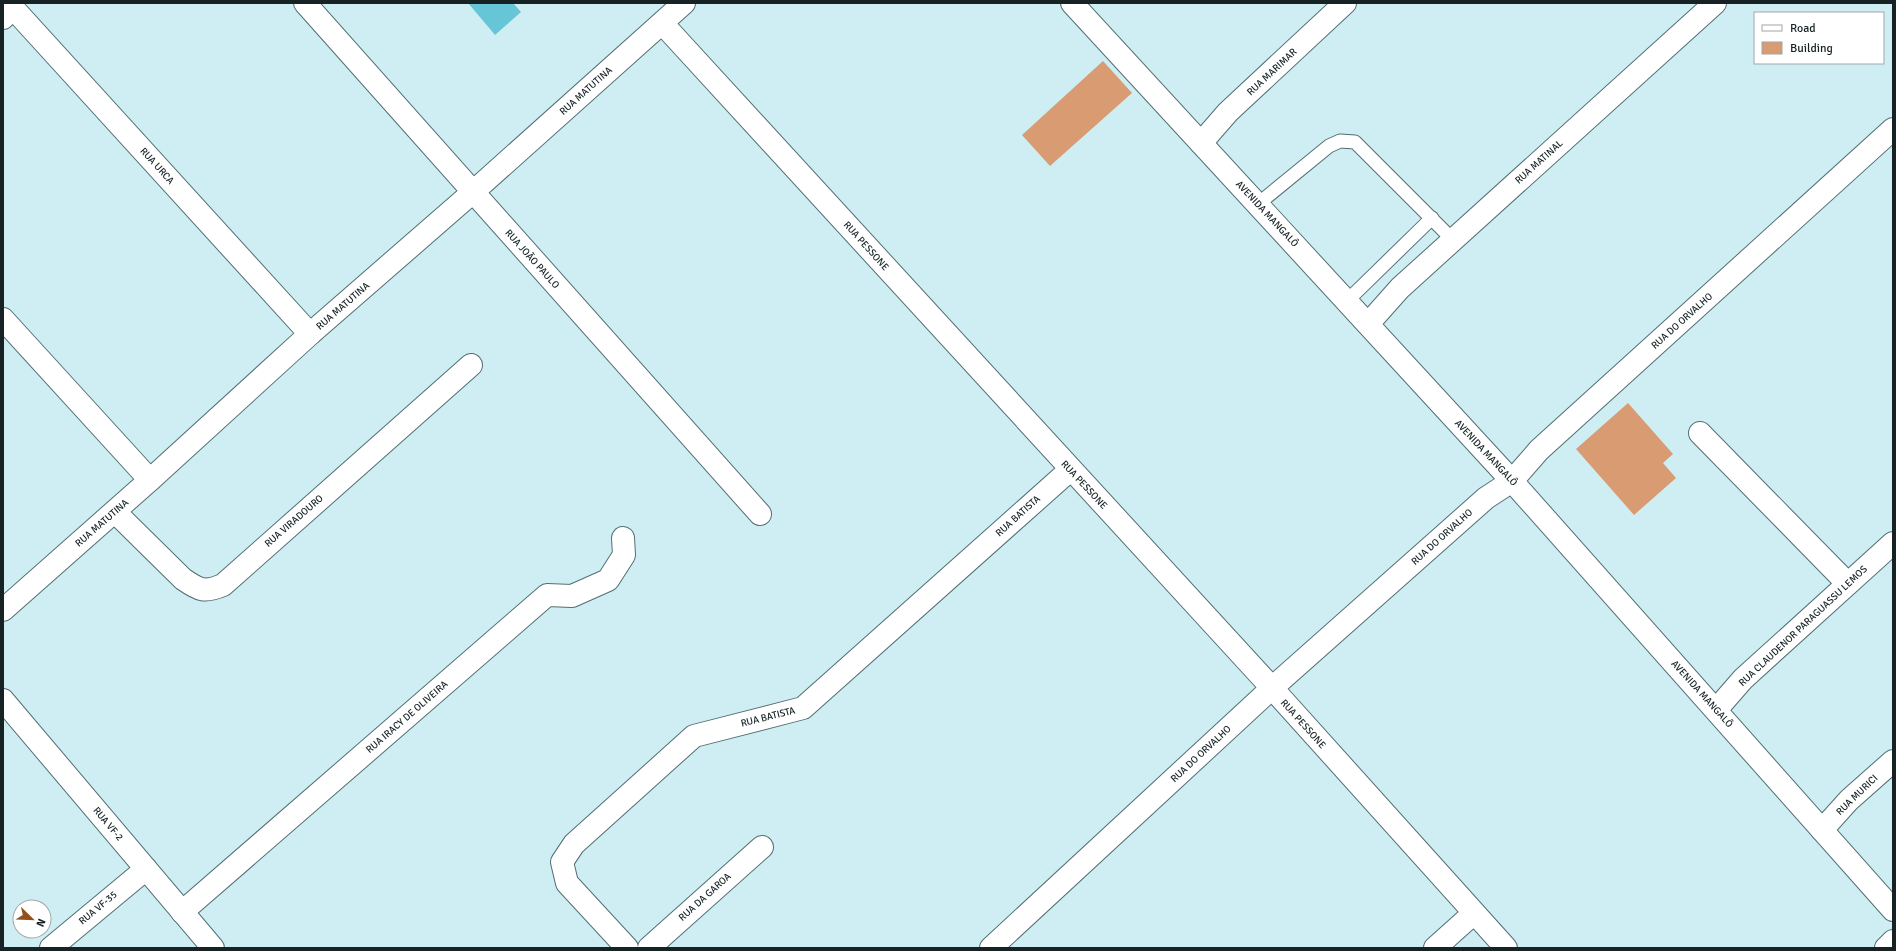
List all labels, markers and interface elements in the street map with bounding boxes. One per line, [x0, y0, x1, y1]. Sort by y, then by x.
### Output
legend [1754, 12, 1884, 64]
text: Road [1790, 21, 1816, 36]
text: Building [1790, 41, 1833, 56]
street label: RUA MARIMAR [1244, 46, 1300, 98]
street label: RUA MATUTINA [557, 64, 615, 118]
street label: RUA MATINAL [1513, 137, 1565, 187]
street label: RUA URCA [137, 145, 177, 187]
street label: AVENIDA MANGALÔ [1233, 178, 1301, 250]
street label: RUA PESSONE [841, 219, 891, 273]
street label: RUA JOÃO PAULO [502, 227, 562, 291]
street label: RUA MATUTINA [314, 280, 372, 332]
street label: RUA DO ORVALHO [1649, 290, 1715, 352]
street label: AVENIDA MANGALÔ [1452, 417, 1520, 489]
street label: RUA PESSONE [1058, 458, 1110, 512]
street label: RUA VIRADOURO [262, 492, 326, 550]
street label: RUA BATISTA [993, 493, 1043, 539]
street label: RUA MATUTINA [73, 497, 131, 549]
street label: RUA DO ORVALHO [1409, 506, 1475, 568]
street label: RUA CLAUDENOR PARAGUASSU LEMOS [1736, 563, 1870, 689]
street label: AVENIDA MANGALÔ [1669, 658, 1736, 730]
street label: RUA IRACY DE OLIVEIRA [364, 678, 450, 756]
street label: RUA PESSONE [1278, 697, 1328, 751]
street label: RUA BATISTA [739, 704, 797, 730]
street label: RUA DO ORVALHO [1168, 723, 1234, 785]
street label: RUA MURICI [1834, 772, 1880, 818]
street label: RUA VF-2 [90, 805, 126, 843]
street label: RUA DA GAROA [676, 870, 734, 924]
street label: RUA VF-35 [77, 889, 119, 927]
north arrow [12, 899, 52, 939]
text: N [33, 917, 48, 929]

